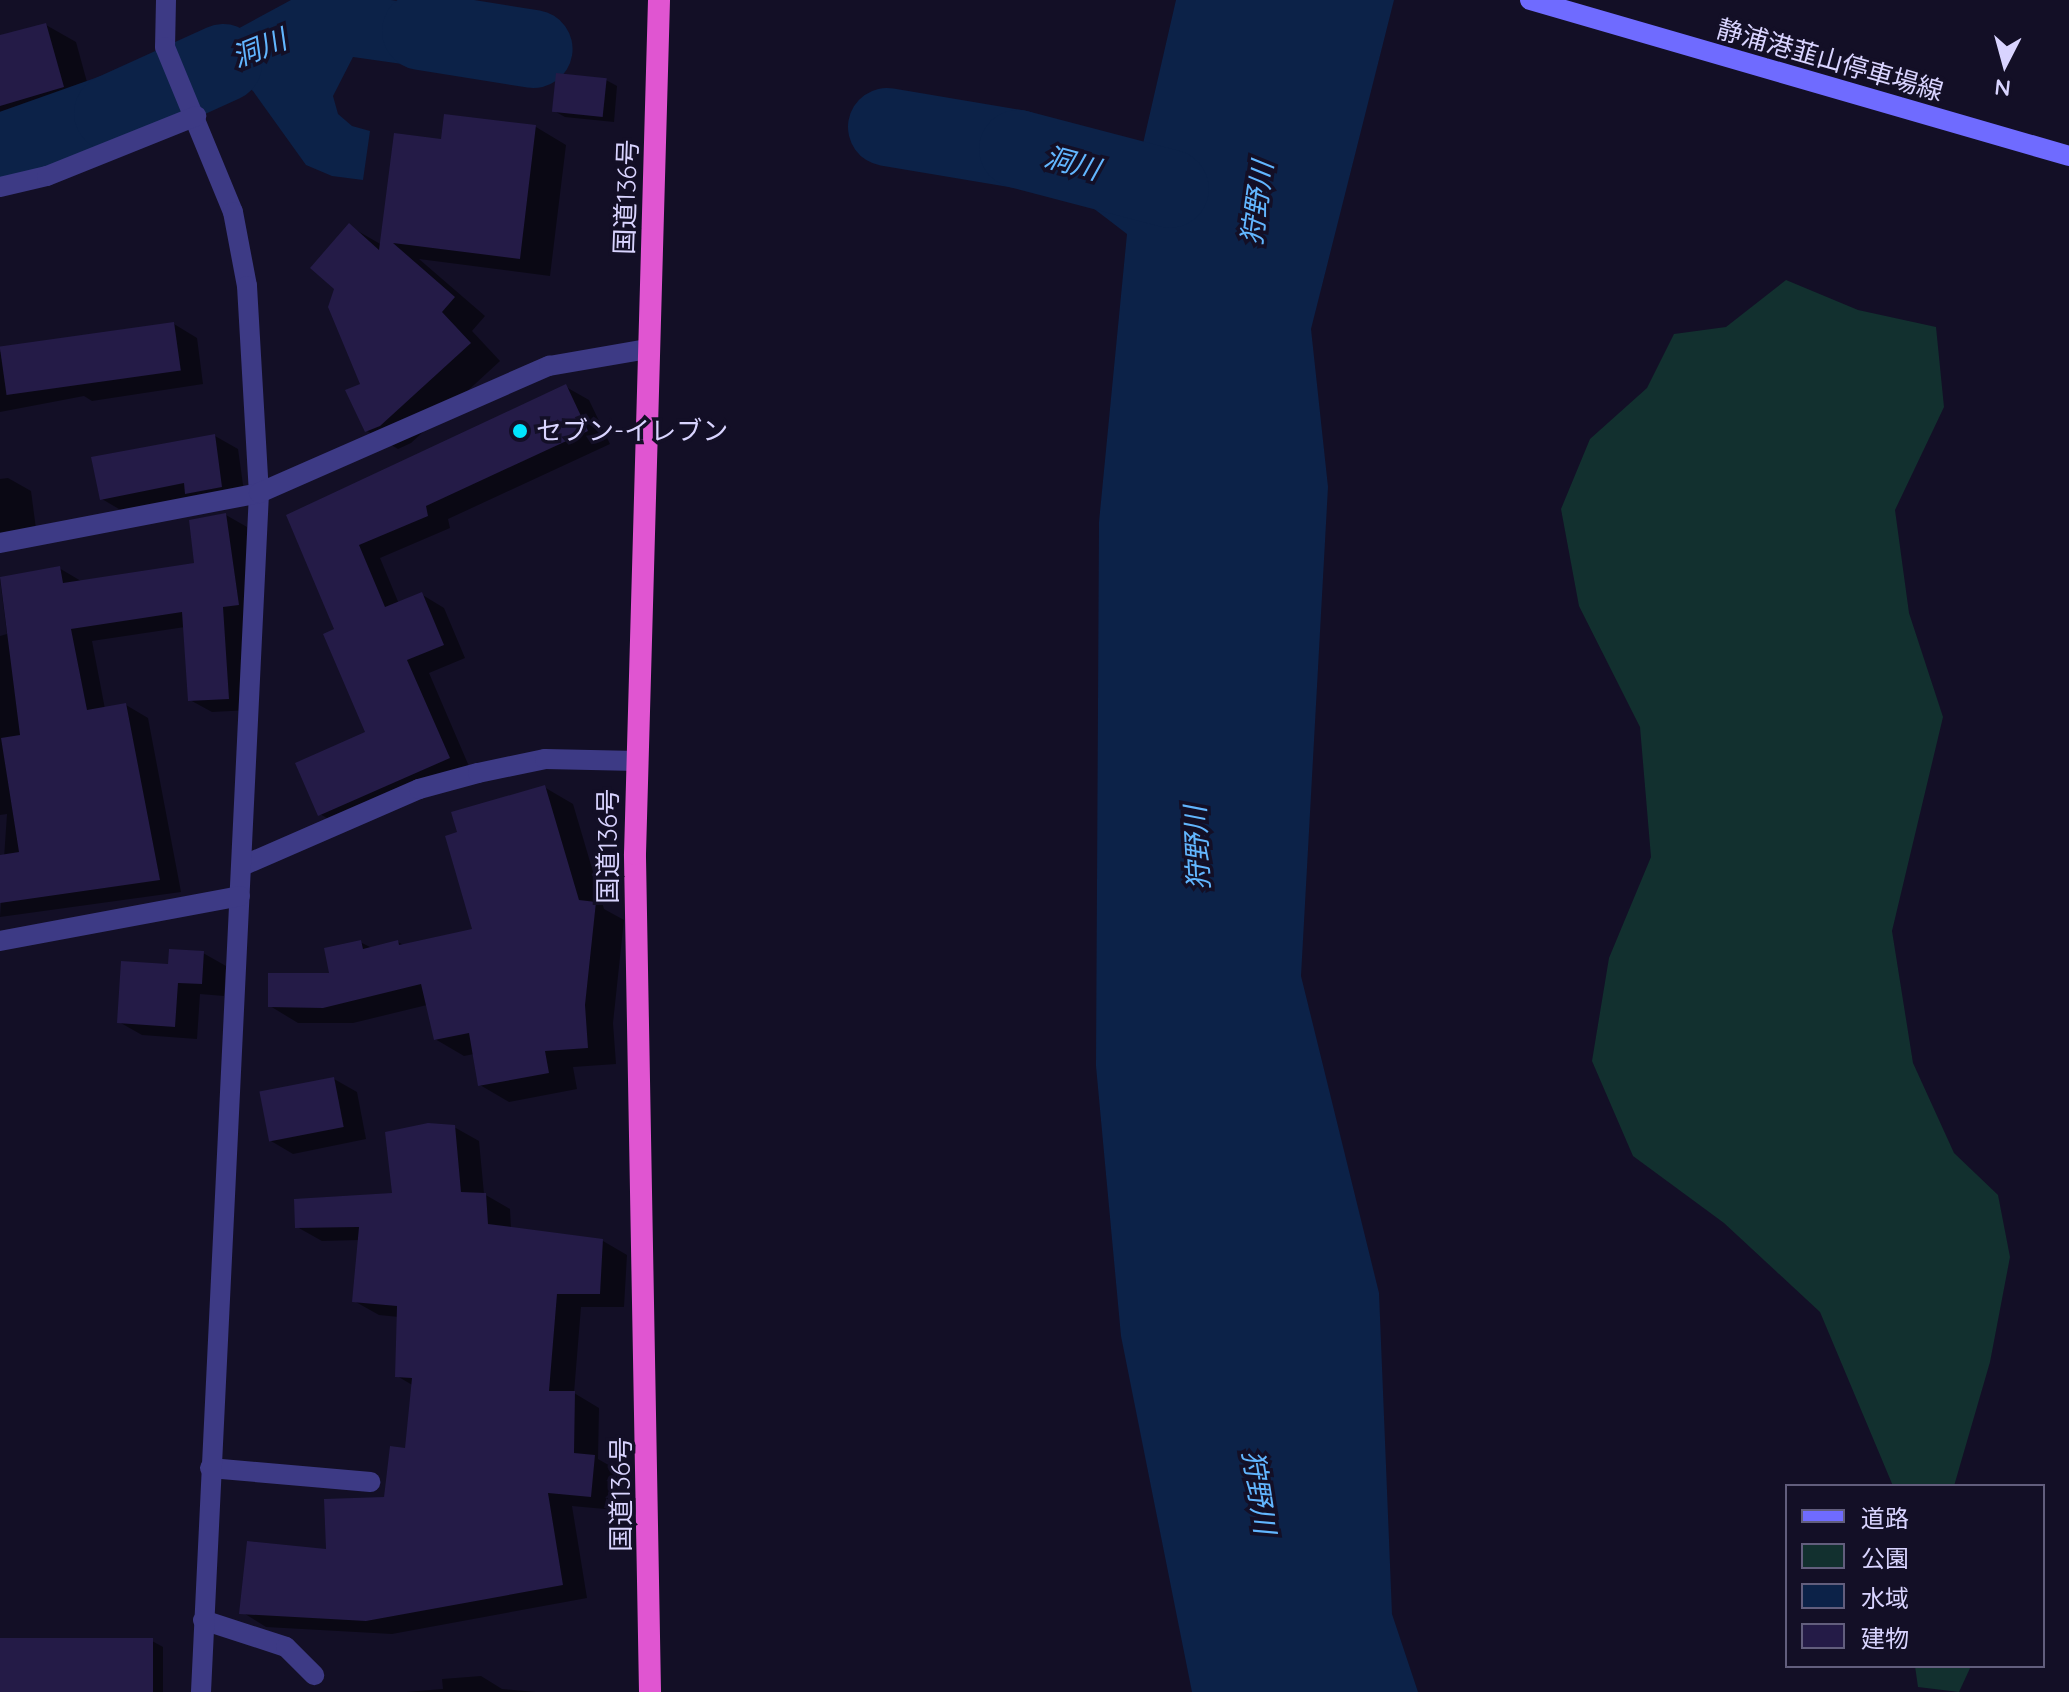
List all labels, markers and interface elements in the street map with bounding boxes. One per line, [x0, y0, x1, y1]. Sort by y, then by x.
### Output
street label: 静浦港韮山停車場線 [1713, 13, 1947, 107]
water label: 洞川 [227, 22, 291, 74]
north arrow [1965, 24, 2045, 104]
text: N [1993, 73, 2012, 103]
street label: 国道136号 [608, 139, 644, 255]
water label: 洞川 [1041, 140, 1103, 186]
water label: 狩野川 [1235, 159, 1279, 247]
place label: セブン-イレブン [536, 415, 728, 447]
marker: セブン-イレブン [511, 422, 529, 440]
street label: 国道136号 [592, 788, 624, 904]
water label: 狩野川 [1178, 805, 1216, 891]
street label: 国道136号 [605, 1436, 637, 1552]
water label: 狩野川 [1236, 1448, 1282, 1536]
legend [1785, 1484, 2045, 1668]
text: 道路 [1861, 1503, 1909, 1533]
text: 公園 [1861, 1543, 1909, 1573]
text: 水域 [1861, 1583, 1909, 1613]
text: 建物 [1861, 1623, 1909, 1653]

